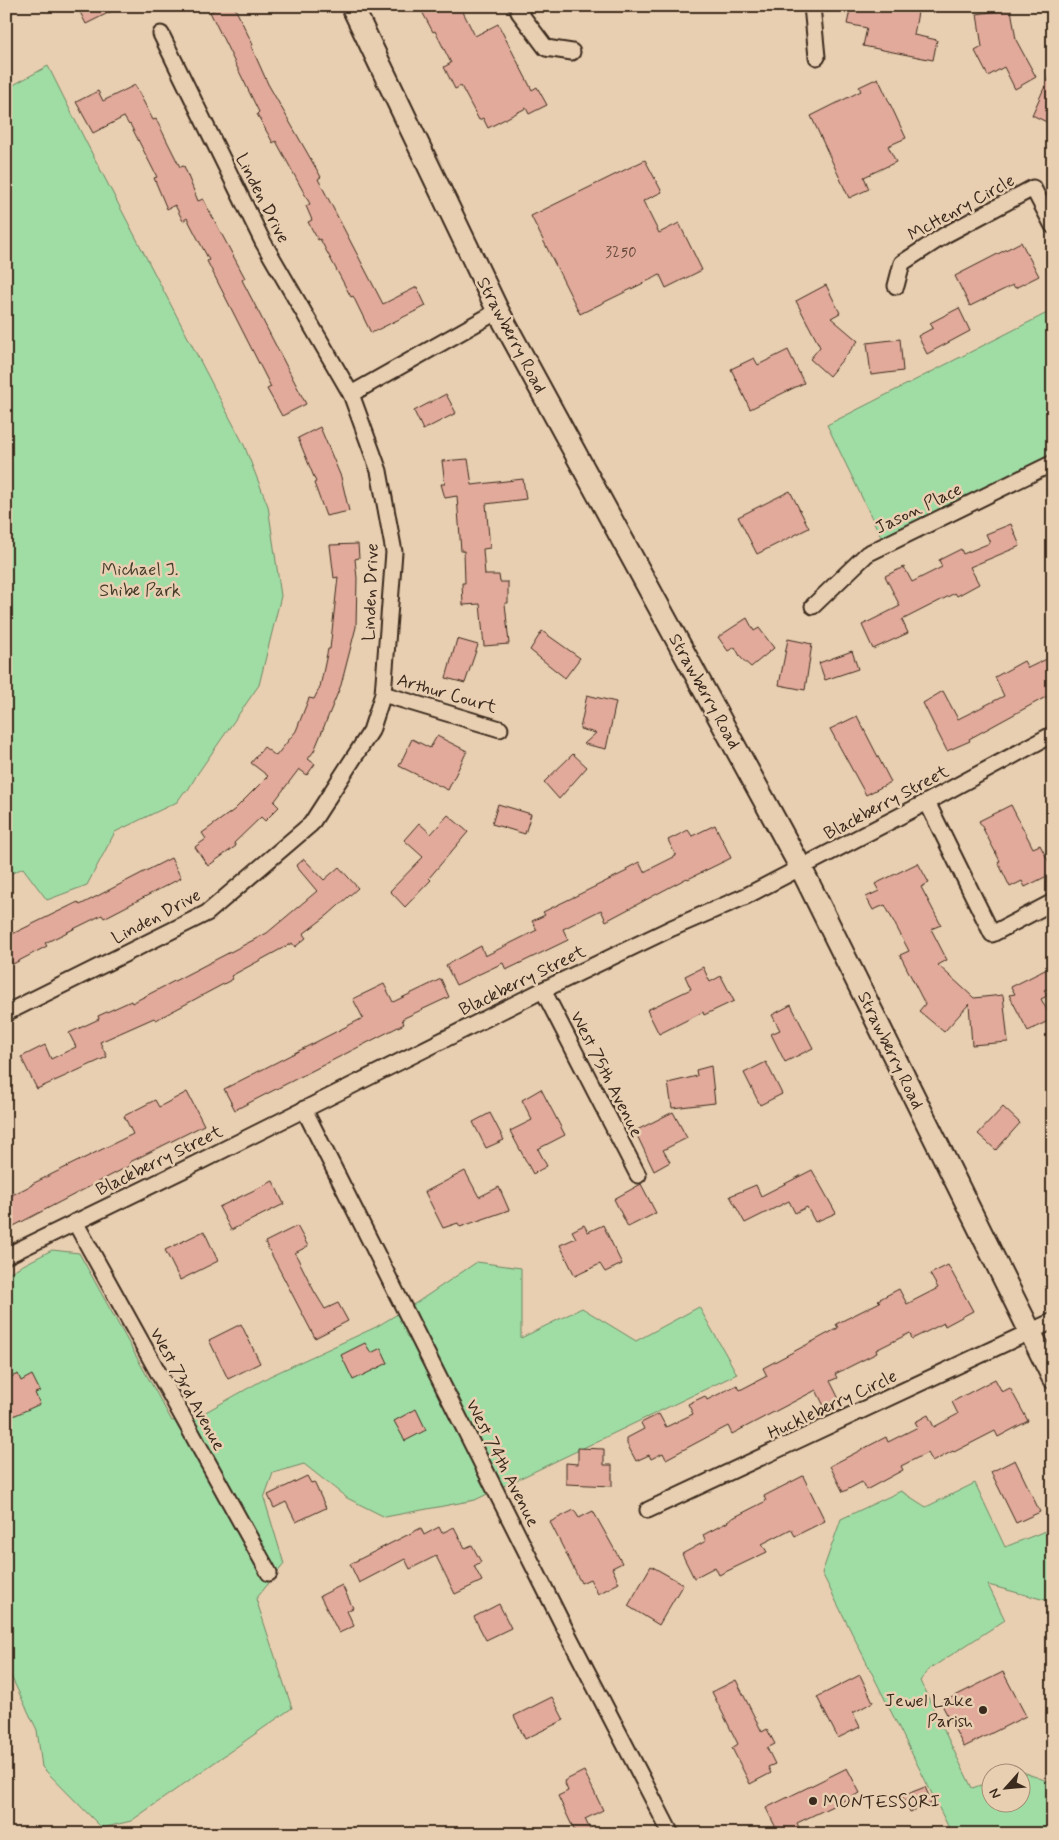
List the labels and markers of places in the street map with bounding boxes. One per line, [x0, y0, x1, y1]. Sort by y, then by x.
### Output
place label: Jewel Lake Parish [884, 1689, 973, 1734]
marker: Jewel Lake Parish [977, 1704, 989, 1716]
place label: MONTESSORI [823, 1790, 940, 1814]
marker: MONTESSORI [807, 1795, 819, 1807]

